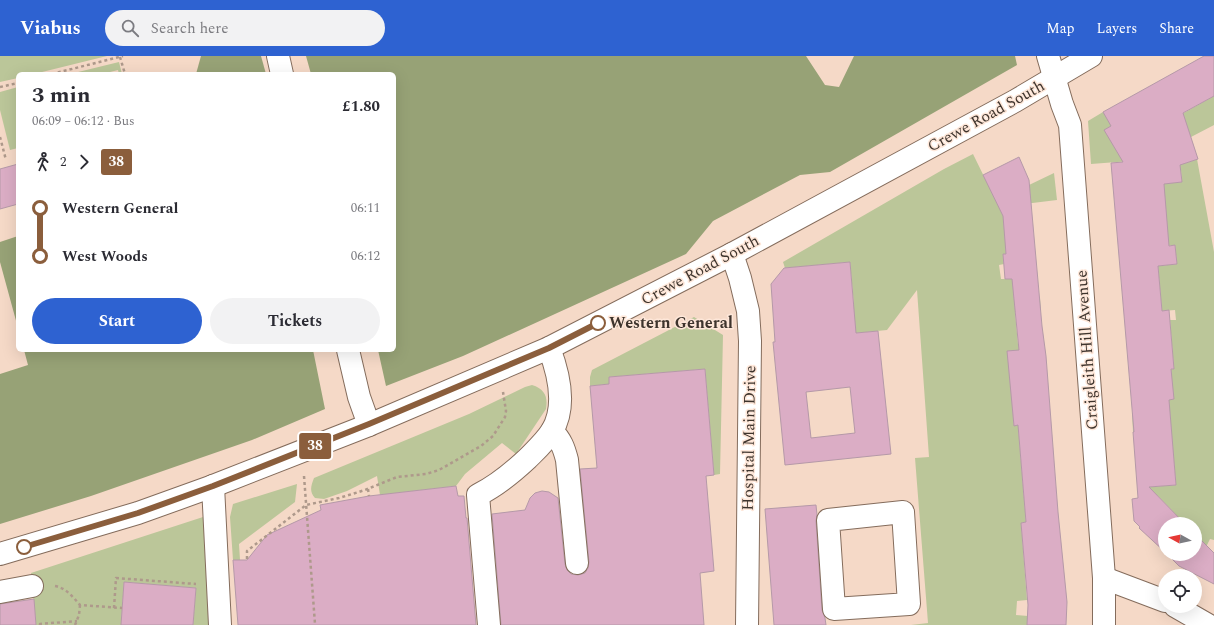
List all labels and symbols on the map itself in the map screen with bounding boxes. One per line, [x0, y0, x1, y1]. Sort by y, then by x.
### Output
street label: Crewe Road South [923, 74, 1049, 158]
street label: Crewe Road South [637, 229, 763, 311]
street label: Craigleith Hill Avenue [1069, 269, 1105, 431]
place label: Western General [609, 311, 733, 335]
marker: Western General [590, 315, 606, 331]
street label: Hospital Main Drive [736, 365, 762, 511]
line badge: 38 [297, 433, 333, 459]
north arrow [1158, 517, 1202, 561]
unlabelled marker [16, 539, 32, 555]

